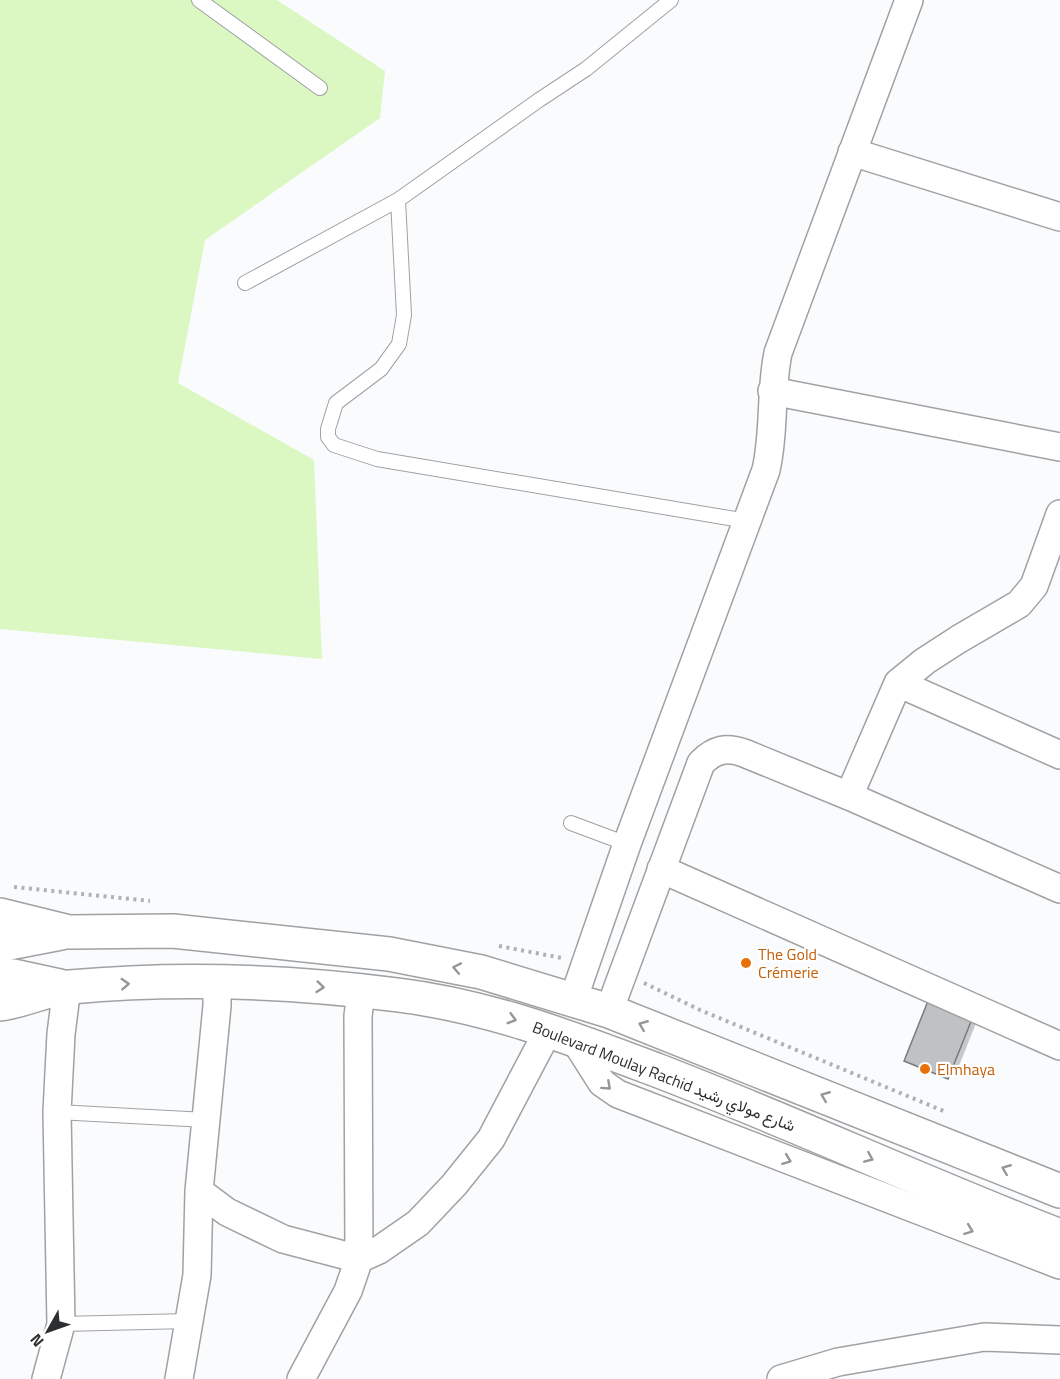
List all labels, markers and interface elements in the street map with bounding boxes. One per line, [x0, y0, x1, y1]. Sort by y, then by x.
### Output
place label: The Gold Crémerie [758, 942, 819, 984]
marker: The Gold Crémerie [739, 956, 753, 970]
one-way arrow [452, 962, 462, 975]
one-way arrow [121, 978, 130, 991]
one-way arrow [315, 980, 324, 993]
one-way arrow [506, 1012, 517, 1024]
street label: Boulevard Moulay Rachid شارع مولاي رشيد [528, 1015, 799, 1139]
one-way arrow [639, 1020, 650, 1032]
place label: Elmhaya [937, 1057, 995, 1081]
marker: Elmhaya [918, 1062, 932, 1076]
one-way arrow [601, 1079, 611, 1090]
one-way arrow [820, 1091, 830, 1104]
one-way arrow [863, 1151, 874, 1163]
one-way arrow [781, 1153, 792, 1165]
one-way arrow [1001, 1164, 1012, 1176]
one-way arrow [963, 1223, 974, 1235]
north arrow [18, 1301, 78, 1361]
text: N [24, 1329, 49, 1353]

